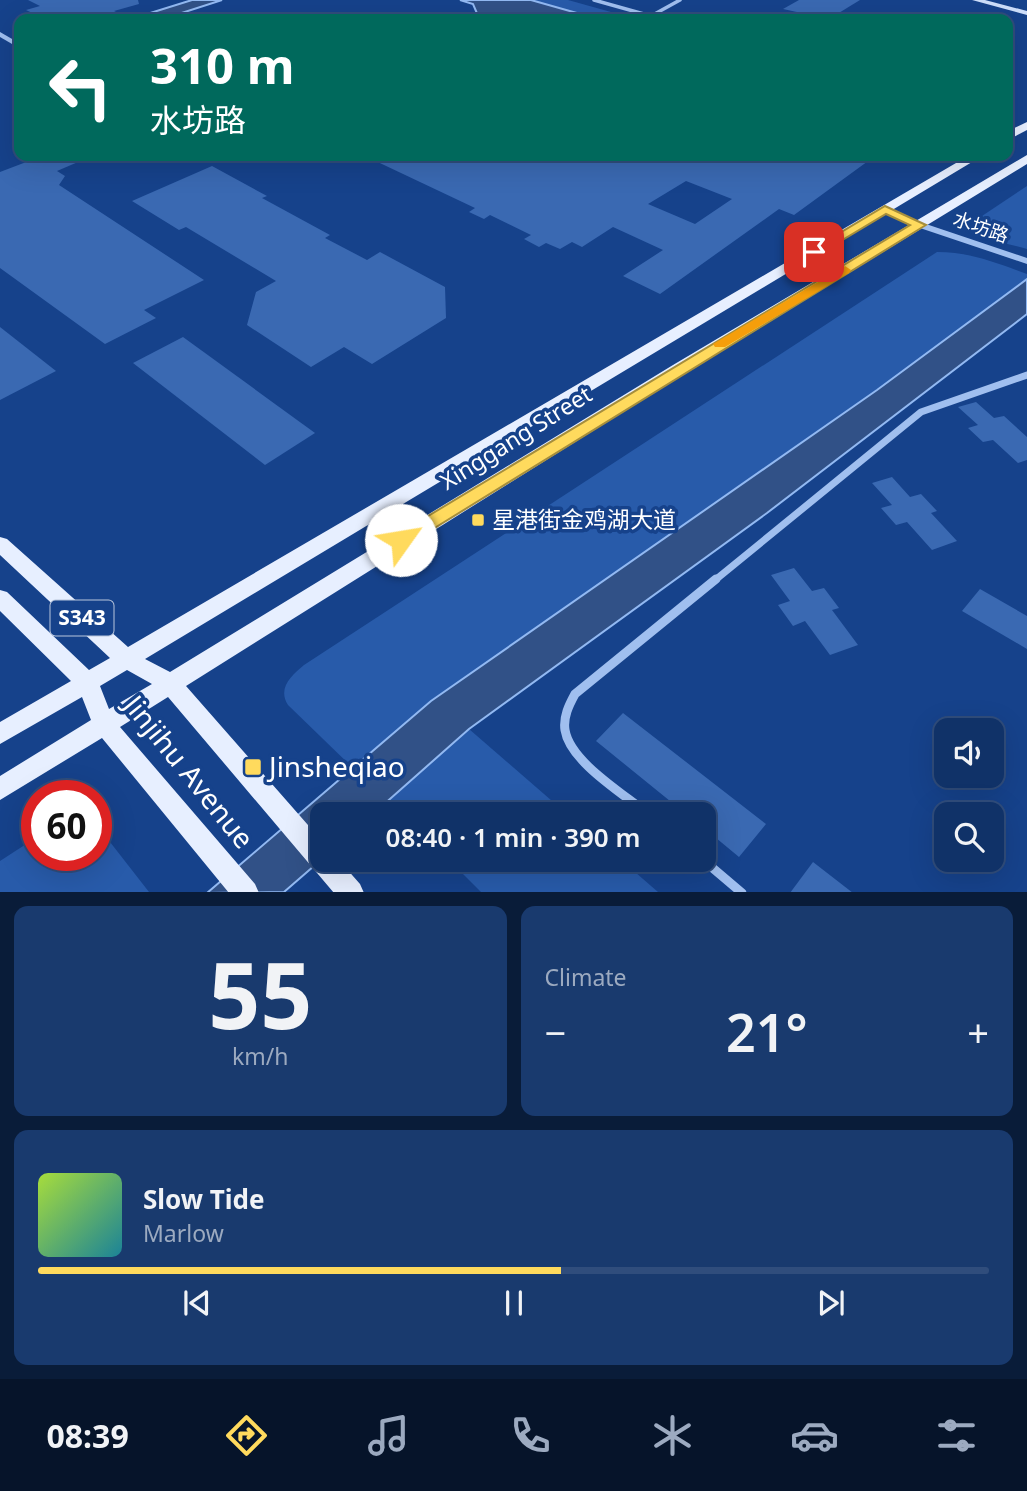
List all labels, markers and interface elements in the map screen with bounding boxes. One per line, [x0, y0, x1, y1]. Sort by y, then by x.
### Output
text: 310 m [150, 32, 295, 98]
icon: left [35, 42, 126, 133]
text: 水坊路 [150, 98, 246, 141]
street label: 水坊路 [950, 205, 1012, 249]
pin [784, 222, 844, 282]
icon: arrive [795, 233, 833, 271]
street label: Xinggang Street [433, 378, 597, 497]
position arrow [364, 503, 438, 577]
place label: 星港街金鸡湖大道 [492, 503, 676, 535]
marker: 星港街金鸡湖大道 [470, 512, 486, 528]
road number: S343 [50, 600, 114, 636]
street label: Jinjihu Avenue [114, 684, 263, 856]
map controls [934, 718, 1004, 872]
button: sound [934, 718, 1004, 788]
place label: Jinsheqiao [266, 747, 405, 785]
marker: Jinsheqiao [243, 757, 263, 777]
speed limit sign: 60 [21, 780, 112, 871]
button: search [934, 802, 1004, 872]
text: 08:40 · 1 min · 390 m [386, 819, 640, 855]
text: 55 [208, 932, 312, 1056]
text: Climate [545, 961, 627, 993]
text: 21° [726, 996, 808, 1067]
text: − [545, 1006, 566, 1058]
text: + [967, 1006, 989, 1058]
text: km/h [232, 1040, 289, 1072]
text: Slow Tide [143, 1181, 265, 1217]
text: Marlow [143, 1217, 224, 1249]
icon: previous [178, 1284, 216, 1322]
icon: pause [495, 1284, 533, 1322]
icon: next [812, 1284, 850, 1322]
icon: directions [222, 1411, 271, 1460]
icon: music [364, 1411, 413, 1460]
icon: phone [506, 1411, 555, 1460]
icon: climate [648, 1411, 697, 1460]
icon: car [790, 1411, 839, 1460]
icon: filters [932, 1411, 981, 1460]
text: 08:39 [46, 1414, 129, 1457]

